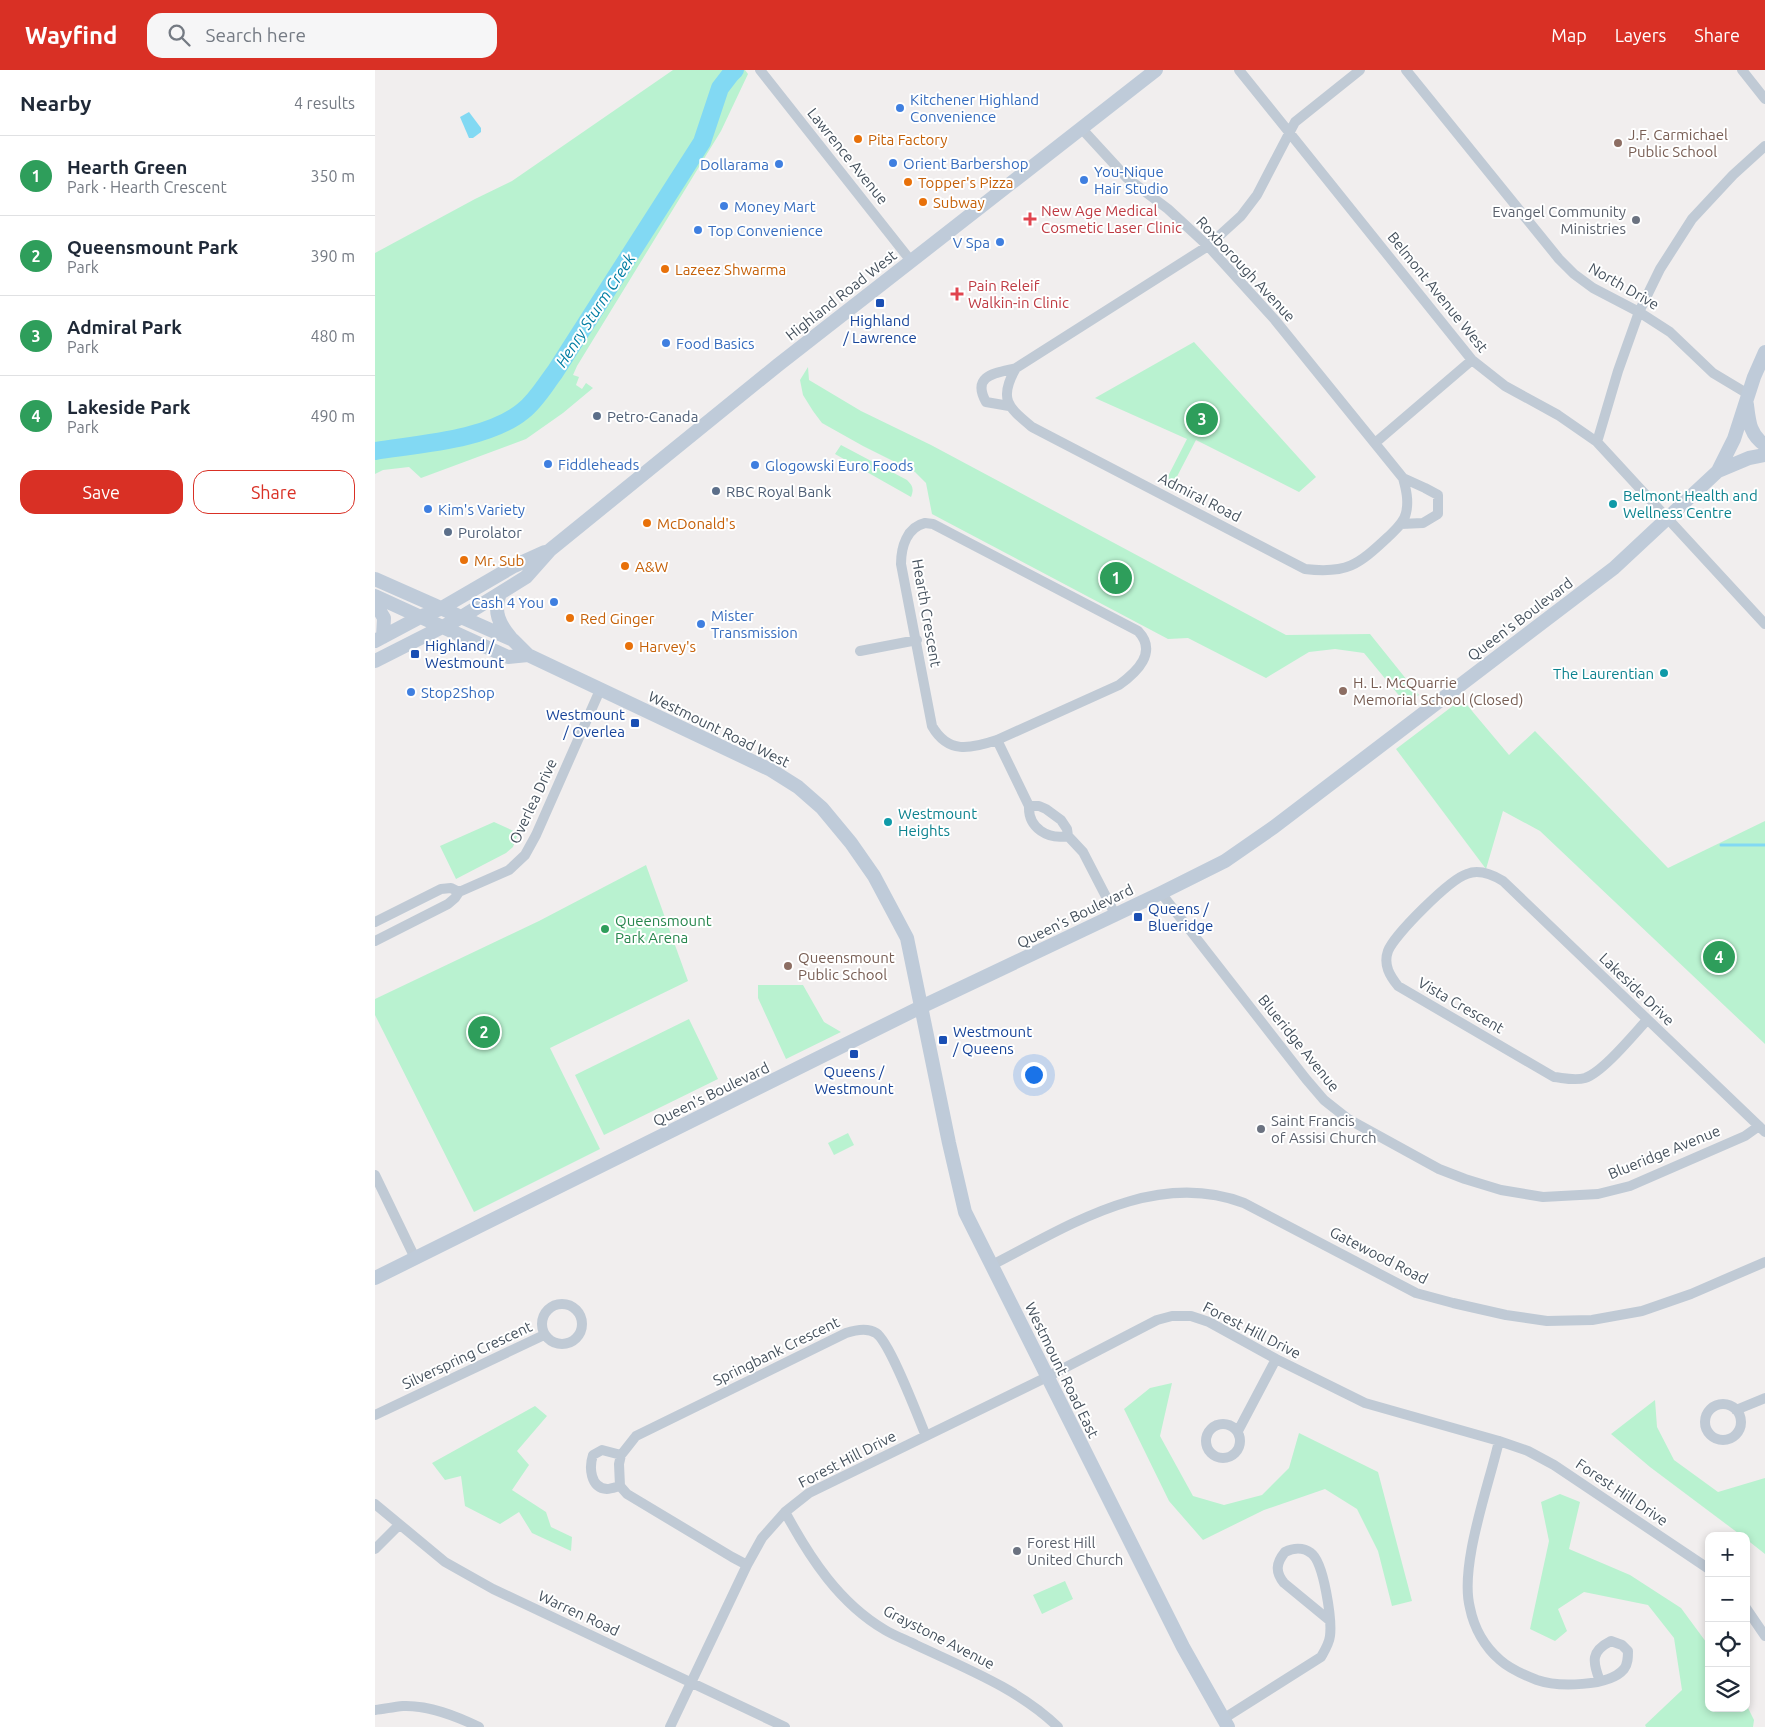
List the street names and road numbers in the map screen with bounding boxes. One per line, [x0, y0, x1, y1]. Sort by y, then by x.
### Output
street label: Lawrence Avenue [804, 105, 892, 207]
street label: Roxborough Avenue [1193, 213, 1299, 325]
street label: Belmont Avenue West [1384, 228, 1492, 356]
street label: Highland Road West [782, 246, 900, 344]
street label: North Drive [1586, 259, 1662, 313]
street label: Admiral Road [1156, 469, 1244, 525]
street label: Hearth Crescent [909, 558, 945, 668]
street label: Queen's Boulevard [1464, 574, 1576, 664]
street label: Westmount Road West [646, 687, 792, 771]
street label: Overlea Drive [506, 756, 560, 846]
street label: Queen's Boulevard [1014, 880, 1136, 952]
street label: Lakeside Drive [1596, 949, 1678, 1029]
street label: Vista Crescent [1415, 974, 1507, 1037]
street label: Blueridge Avenue [1255, 991, 1343, 1095]
street label: Queen's Boulevard [650, 1058, 772, 1130]
street label: Blueridge Avenue [1606, 1122, 1722, 1182]
street label: Gatewood Road [1327, 1223, 1431, 1287]
street label: Forest Hill Drive [1200, 1298, 1304, 1362]
street label: Westmount Road East [1022, 1299, 1102, 1441]
street label: Springbank Crescent [710, 1313, 842, 1389]
street label: Silverspring Crescent [399, 1317, 535, 1393]
street label: Forest Hill Drive [795, 1427, 899, 1491]
street label: Forest Hill Drive [1573, 1455, 1671, 1529]
street label: Warren Road [536, 1587, 622, 1639]
street label: Graystone Avenue [881, 1602, 997, 1672]

